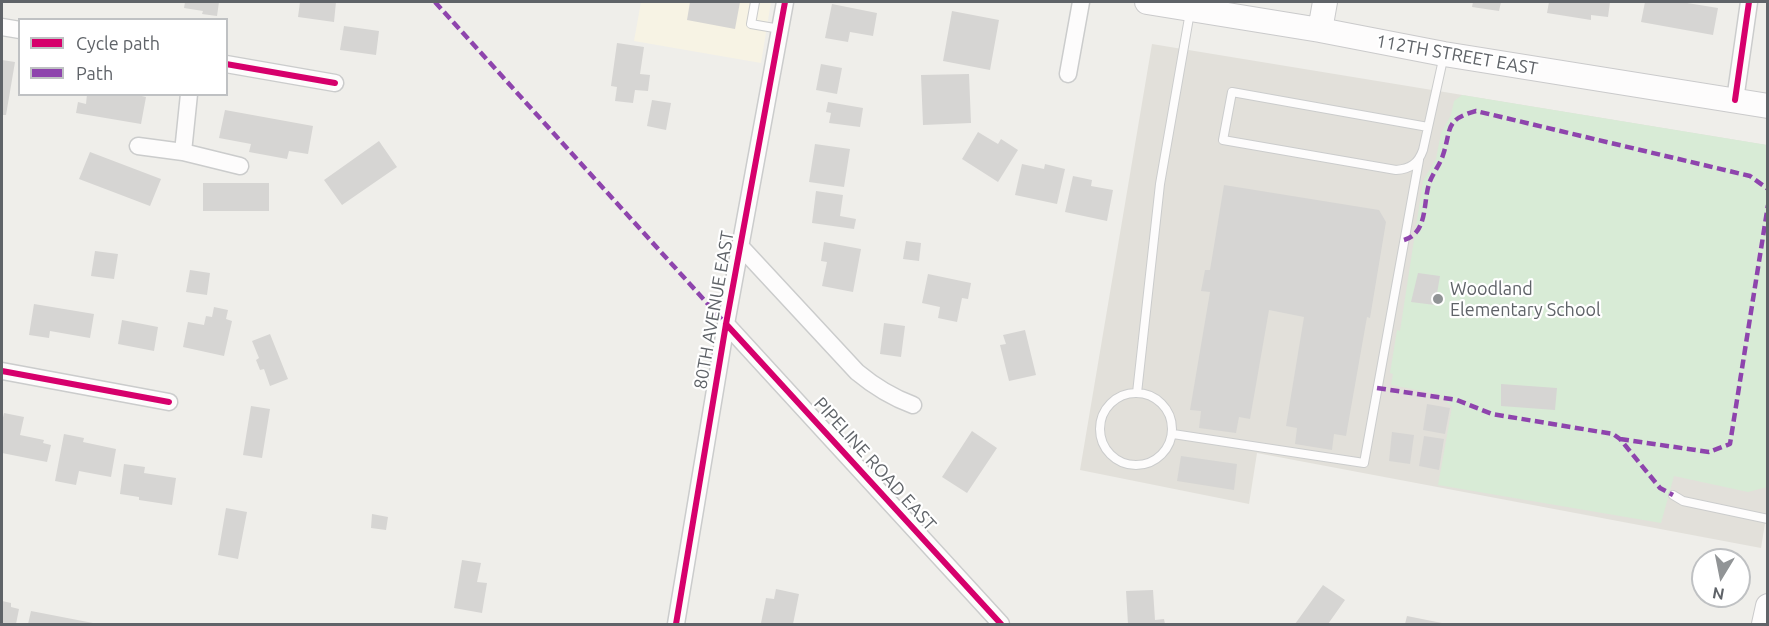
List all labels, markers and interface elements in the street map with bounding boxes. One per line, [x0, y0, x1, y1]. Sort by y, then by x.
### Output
legend [18, 18, 228, 96]
street label: 112TH STREET EAST [1374, 30, 1540, 80]
text: Cycle path [76, 33, 160, 53]
text: Path [76, 63, 113, 83]
street label: 80TH AVENUE EAST [689, 229, 739, 391]
place label: Woodland Elementary School [1450, 278, 1601, 320]
marker: Woodland Elementary School [1431, 292, 1445, 306]
street label: PIPELINE ROAD EAST [809, 393, 941, 535]
north arrow [1691, 548, 1751, 608]
text: N [1711, 584, 1726, 604]

